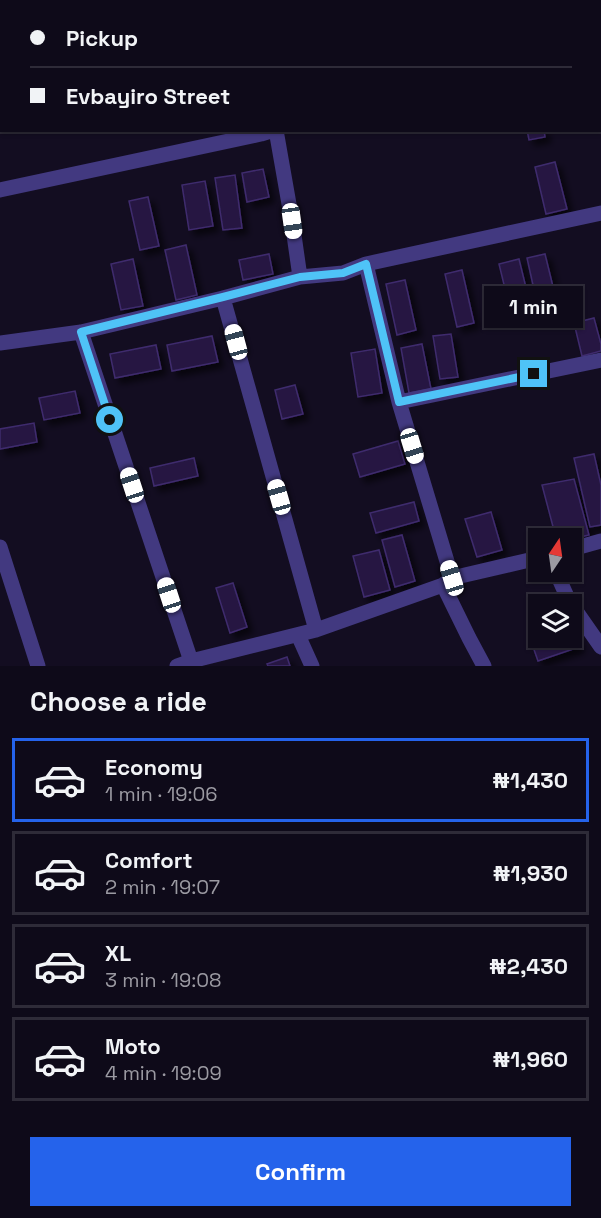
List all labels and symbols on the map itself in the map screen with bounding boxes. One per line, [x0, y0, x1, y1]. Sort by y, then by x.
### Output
car [281, 202, 303, 240]
callout: 1 min [484, 287, 584, 329]
car [223, 322, 249, 362]
route end [520, 360, 547, 387]
route start [96, 406, 123, 433]
car [398, 426, 426, 466]
car [118, 465, 146, 505]
car [265, 477, 293, 517]
north arrow [528, 528, 582, 582]
car [438, 558, 466, 598]
car [155, 575, 183, 615]

